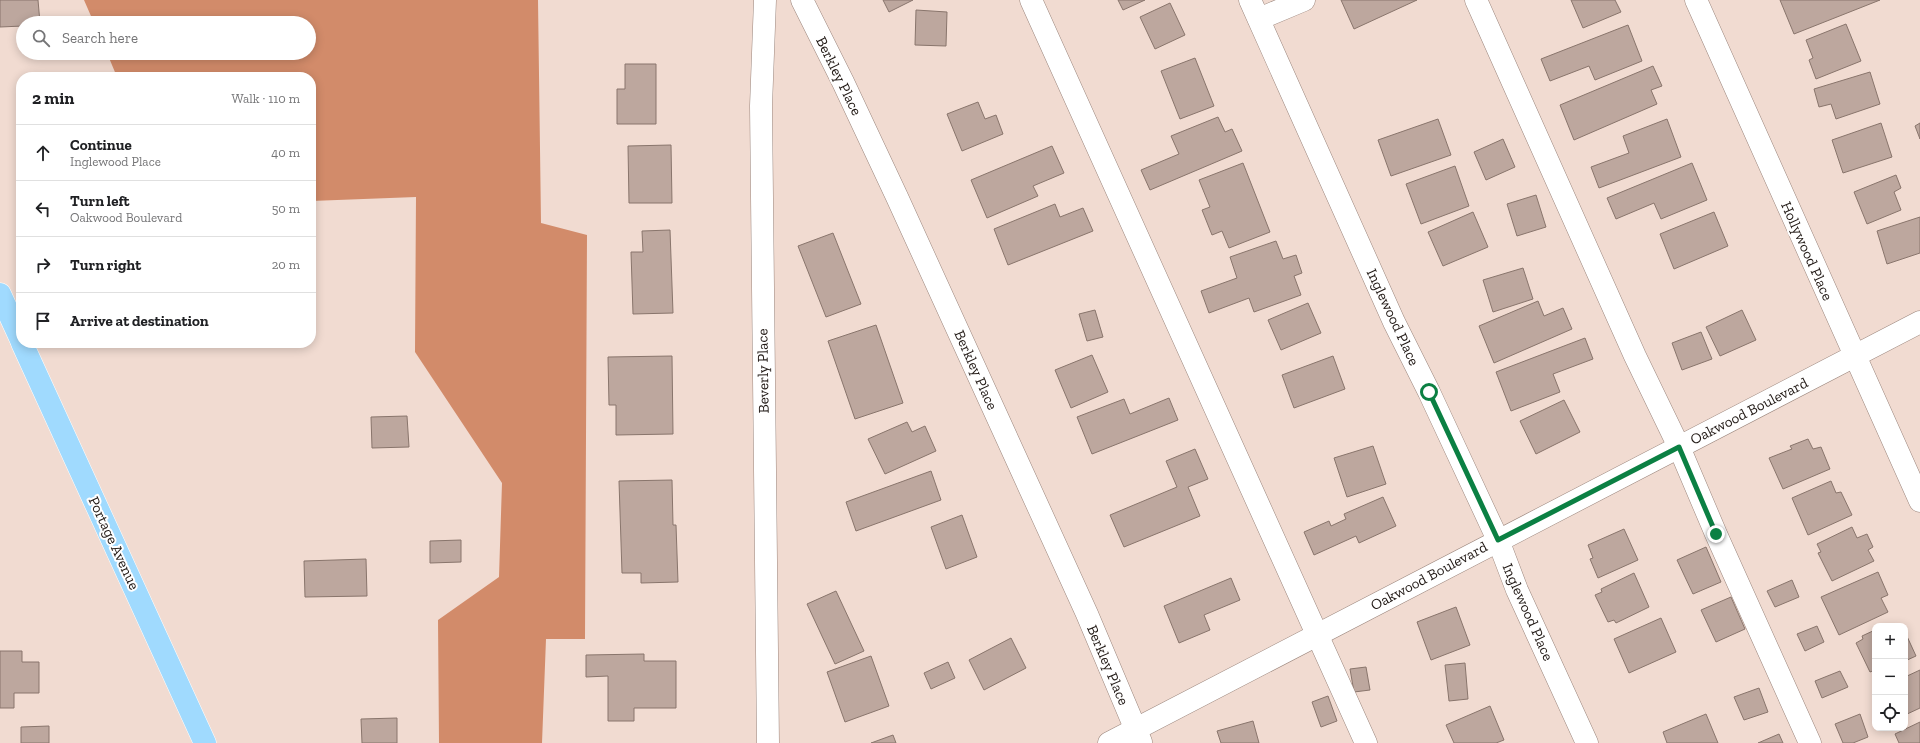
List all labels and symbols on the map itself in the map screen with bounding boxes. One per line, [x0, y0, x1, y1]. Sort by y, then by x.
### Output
street label: Berkley Place [812, 34, 866, 118]
street label: Hollywood Place [1777, 199, 1837, 303]
street label: Inglewood Place [1363, 266, 1423, 368]
street label: Berkley Place [950, 327, 1002, 413]
street label: Beverly Place [753, 328, 773, 414]
street label: Oakwood Boulevard [1687, 373, 1812, 448]
route start [1420, 383, 1438, 401]
street label: Portage Avenue [85, 493, 143, 593]
route end [1707, 525, 1725, 543]
street label: Oakwood Boulevard [1368, 537, 1491, 614]
street label: Inglewood Place [1498, 560, 1558, 664]
street label: Berkley Place [1083, 622, 1133, 708]

